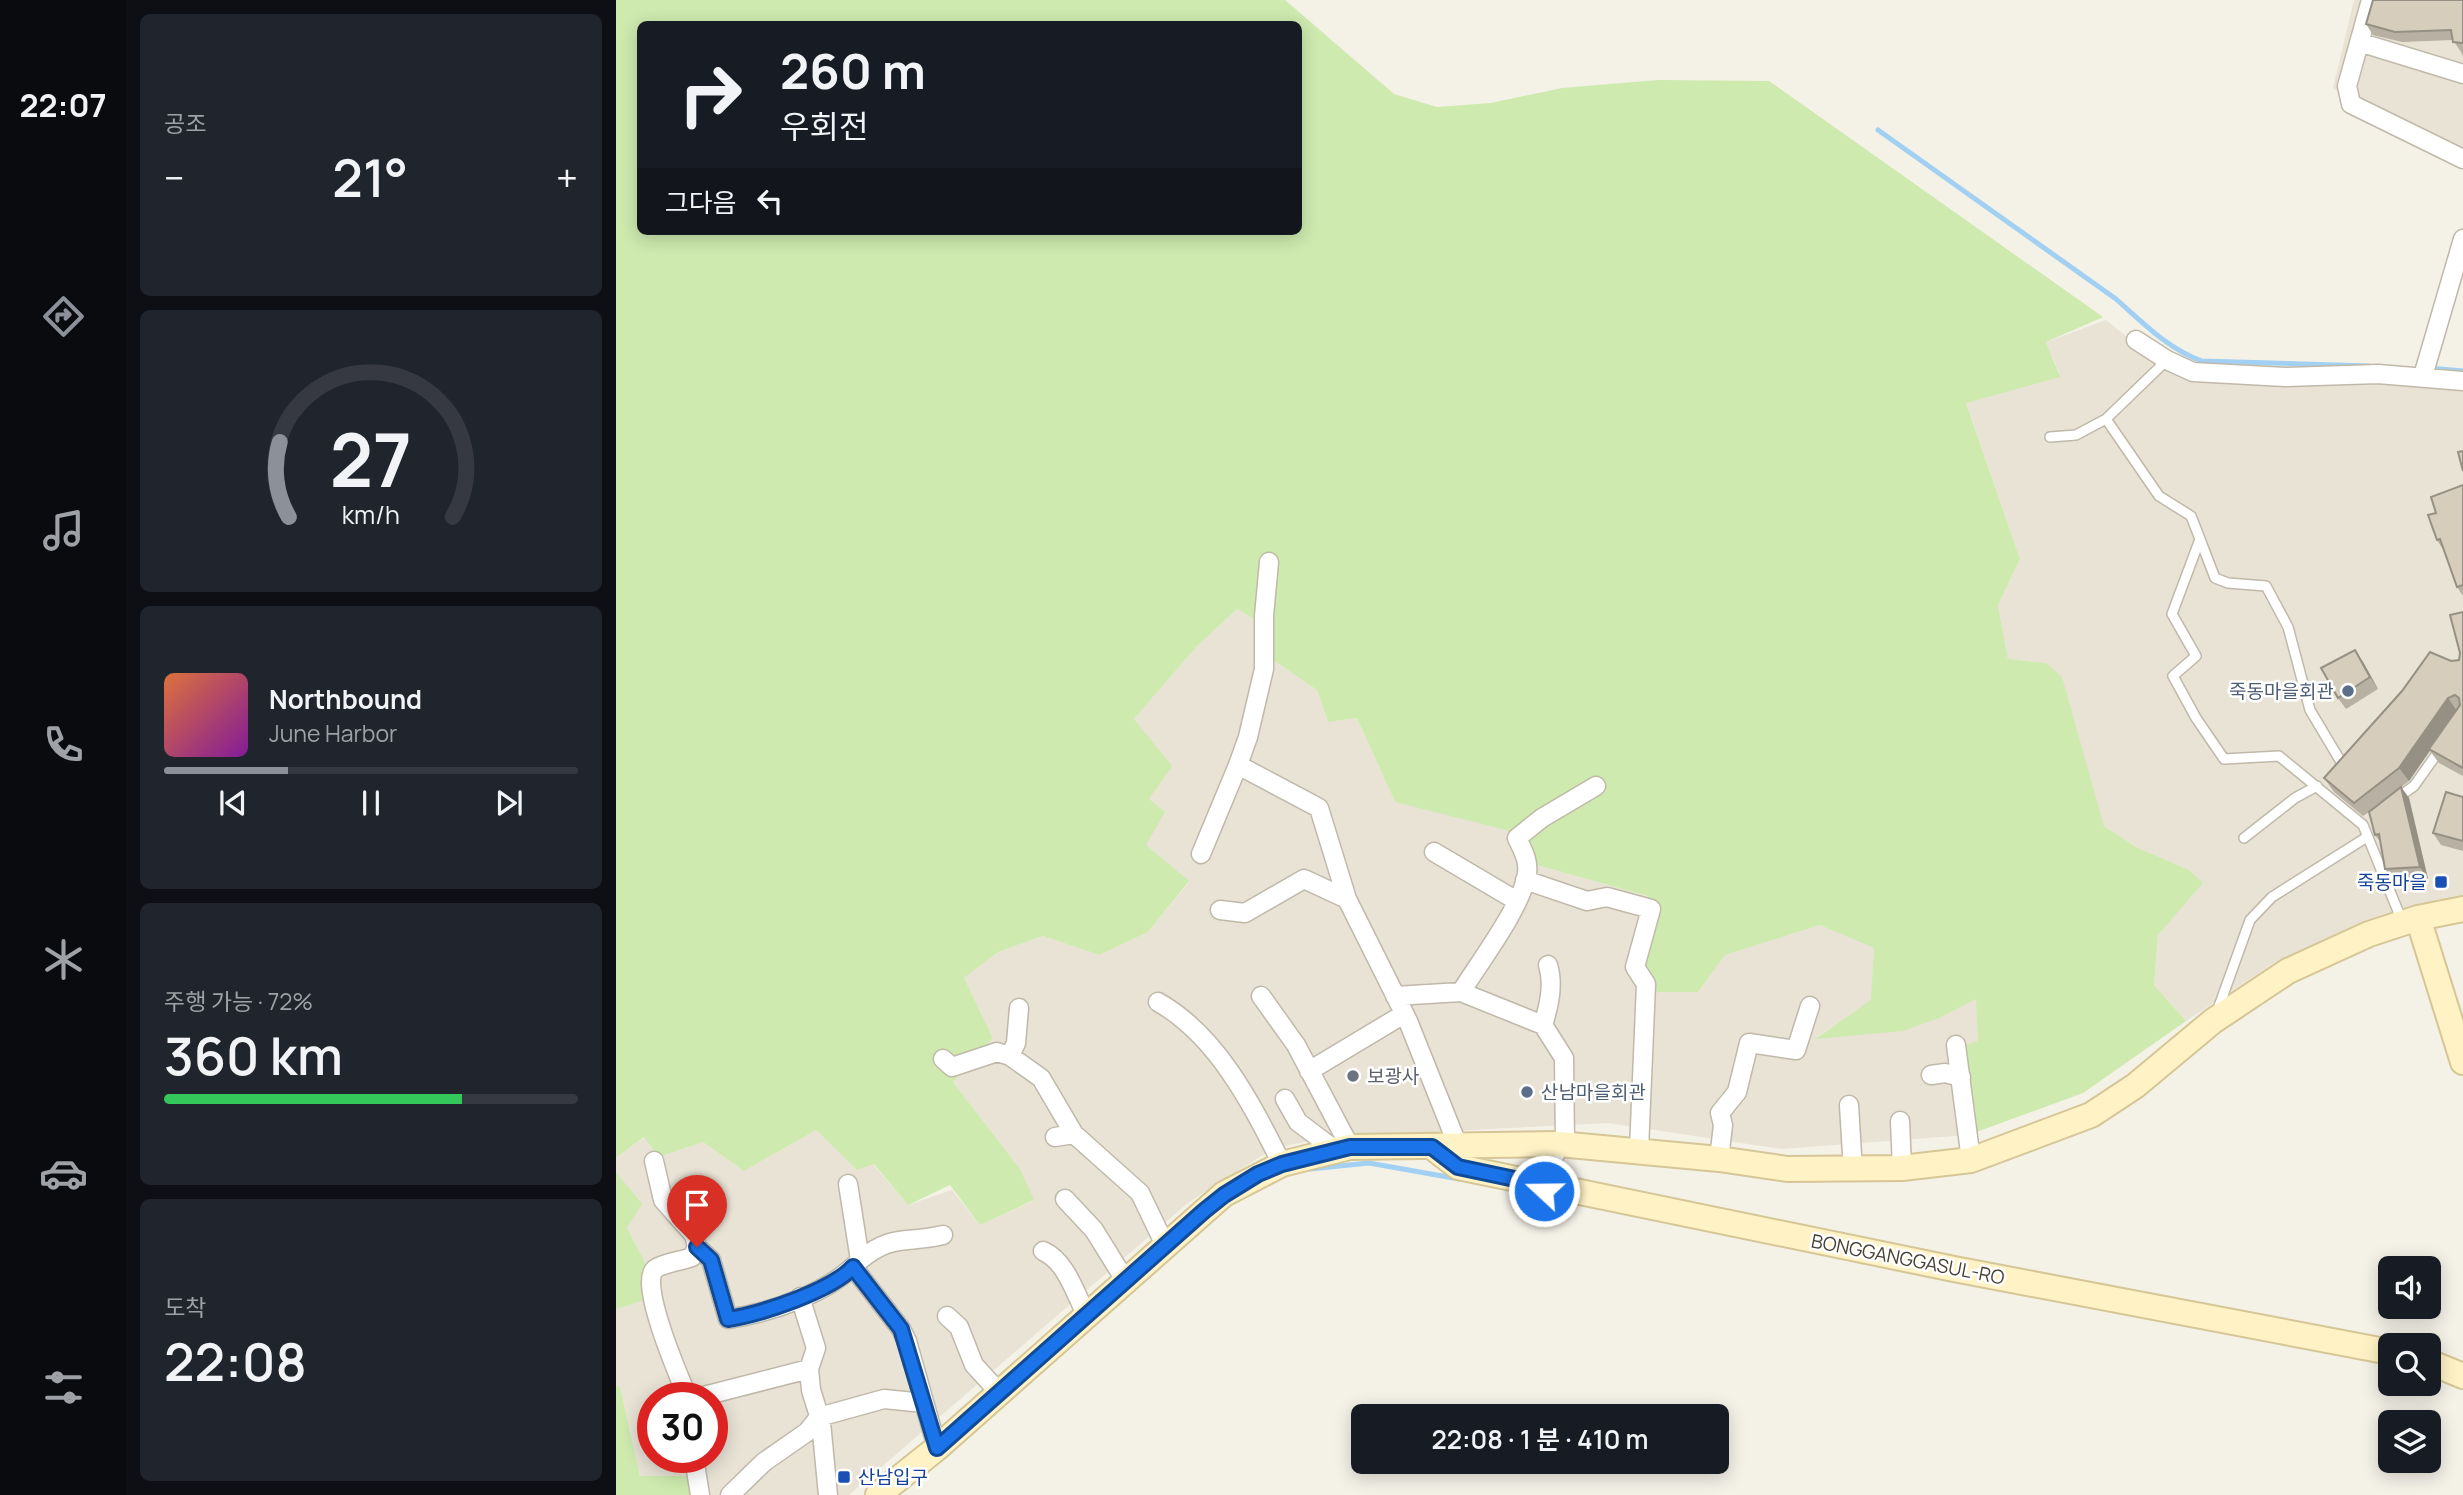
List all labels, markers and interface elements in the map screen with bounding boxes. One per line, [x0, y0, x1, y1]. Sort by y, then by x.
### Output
text: 260 m [780, 37, 926, 104]
icon: right [665, 49, 756, 140]
text: 22:07 [19, 83, 107, 127]
text: 우회전 [780, 104, 868, 148]
text: 공조 [164, 107, 206, 139]
text: 21° [332, 142, 408, 213]
text: − [164, 151, 185, 203]
text: + [556, 151, 578, 203]
icon: left [751, 182, 789, 220]
text: 그다음 [665, 184, 737, 220]
icon: directions [39, 292, 88, 341]
text: 27 [330, 410, 412, 510]
text: km/h [342, 497, 400, 532]
icon: music [39, 506, 88, 555]
place label: 죽동마을회관 [2229, 678, 2334, 704]
text: Northbound [269, 681, 422, 717]
marker: 죽동마을회관 [2340, 683, 2356, 699]
text: June Harbor [269, 717, 397, 749]
icon: phone [39, 720, 88, 769]
icon: previous [214, 784, 252, 822]
icon: pause [352, 784, 390, 822]
icon: next [490, 784, 528, 822]
place label: 죽동마을 [2357, 869, 2427, 895]
marker: 죽동마을 [2433, 874, 2449, 890]
icon: climate [39, 935, 88, 984]
text: 주행 가능 · 72% [164, 985, 313, 1017]
text: 360 km [164, 1020, 343, 1091]
place label: 보광사 [1367, 1063, 1419, 1089]
marker: 보광사 [1345, 1068, 1361, 1084]
place label: 산남마을회관 [1541, 1079, 1646, 1105]
marker: 산남마을회관 [1519, 1084, 1535, 1100]
icon: car [39, 1149, 88, 1198]
position arrow [1507, 1154, 1581, 1228]
pin [667, 1175, 727, 1247]
icon: arrive [678, 1186, 716, 1224]
street label: BONGGANGGASUL-RO [1809, 1228, 2007, 1291]
map controls [2378, 1256, 2441, 1473]
button: sound [2378, 1256, 2441, 1319]
text: 도착 [164, 1291, 206, 1323]
text: 22:08 [164, 1326, 307, 1397]
button: search [2378, 1333, 2441, 1396]
icon: filters [39, 1363, 88, 1412]
speed limit sign: 30 [637, 1382, 728, 1473]
button: layers [2378, 1410, 2441, 1473]
text: 22:08 · 1 분 · 410 m [1432, 1421, 1648, 1457]
place label: 산남입구 [858, 1464, 928, 1490]
marker: 산남입구 [836, 1469, 852, 1485]

